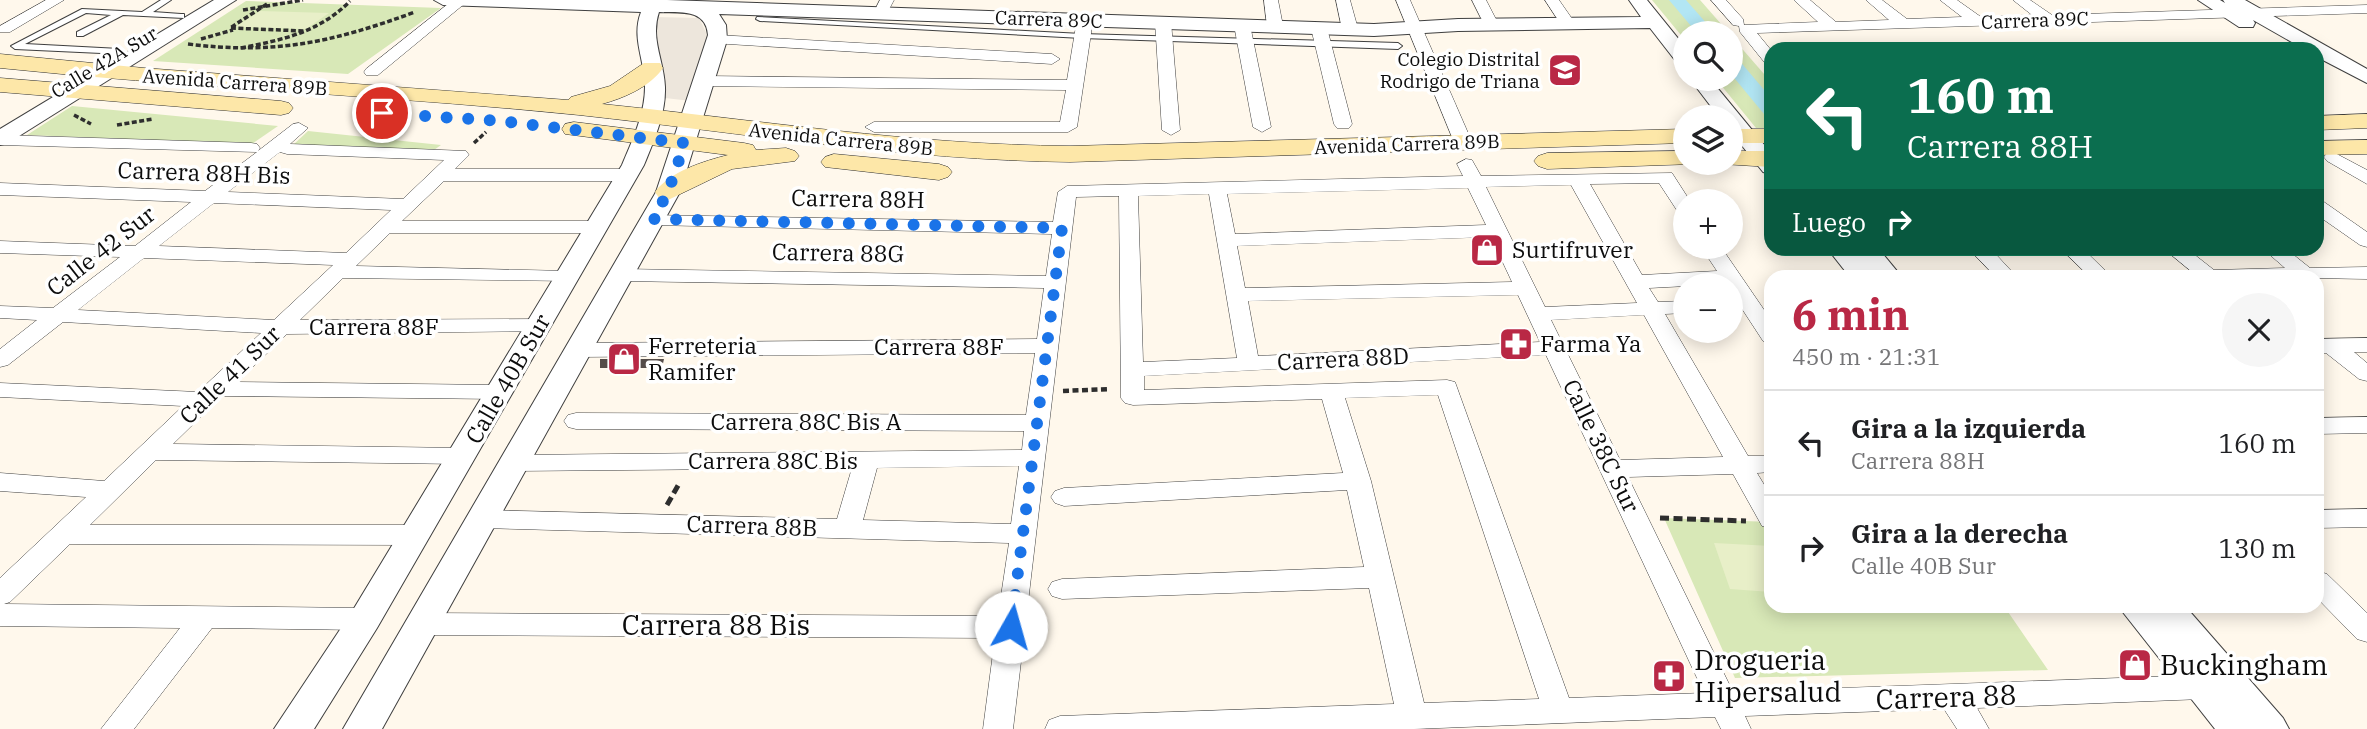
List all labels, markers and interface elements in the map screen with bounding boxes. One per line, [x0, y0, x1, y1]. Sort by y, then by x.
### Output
street label: Carrera 89C [995, 5, 1103, 33]
street label: Carrera 89C [1981, 6, 2089, 34]
street label: Calle 42A Sur [46, 20, 162, 103]
map controls [1673, 21, 1743, 343]
button: search [1673, 21, 1743, 91]
place label: Colegio Distrital Rodrigo de Triana [1380, 47, 1540, 93]
school or university icon: Colegio Distrital Rodrigo de Triana [1546, 51, 1584, 89]
text: 160 m [1907, 63, 2054, 126]
street label: Avenida Carrera 89B [142, 64, 328, 100]
icon: left [1792, 70, 1883, 161]
pin [352, 83, 412, 143]
icon: arrive [363, 94, 401, 132]
button: layers [1673, 105, 1743, 175]
street label: Avenida Carrera 89B [748, 117, 934, 161]
text: Carrera 88H [1907, 125, 2093, 167]
street label: Avenida Carrera 89B [1314, 129, 1500, 159]
street label: Carrera 88H Bis [117, 154, 291, 190]
street label: Carrera 88H [791, 182, 925, 214]
button: + [1673, 189, 1743, 259]
street label: Calle 42 Sur [40, 198, 161, 302]
icon: right [1880, 203, 1918, 241]
text: Luego [1792, 205, 1866, 239]
shop icon: Surtifruver [1468, 231, 1506, 269]
place label: Surtifruver [1512, 234, 1633, 264]
street label: Carrera 88G [772, 236, 904, 268]
button: − [1673, 273, 1743, 343]
text: 6 min [1792, 287, 1910, 342]
button: close [2222, 293, 2296, 367]
street label: Calle 40B Sur [458, 308, 556, 449]
street label: Carrera 88F [309, 311, 439, 341]
street label: Calle 41 Sur [172, 318, 286, 430]
pharmacy icon: Farma Ya [1497, 325, 1535, 363]
place label: Farma Ya [1540, 328, 1642, 358]
place label: Ferreteria Ramifer [648, 330, 757, 386]
street label: Carrera 88F [874, 331, 1004, 361]
shop icon: Ferreteria Ramifer [605, 340, 643, 378]
street label: Carrera 88D [1276, 340, 1410, 376]
text: 450 m · 21:31 [1792, 341, 1941, 371]
street label: Calle 38C Sur [1557, 374, 1647, 517]
street label: Carrera 88C Bis A [711, 406, 902, 436]
text: Gira a la izquierda [1851, 411, 2086, 445]
icon: left [1792, 424, 1830, 462]
text: 160 m [2218, 426, 2296, 460]
street label: Carrera 88C Bis [688, 445, 858, 475]
text: Carrera 88H [1851, 445, 1985, 475]
street label: Carrera 88B [686, 508, 818, 542]
text: Gira a la derecha [1851, 516, 2068, 550]
icon: right [1792, 529, 1830, 567]
text: 130 m [2218, 531, 2296, 565]
text: Calle 40B Sur [1851, 550, 1996, 580]
position arrow [974, 590, 1048, 664]
street label: Carrera 88 Bis [622, 606, 810, 643]
place label: Drogueria Hipersalud [1694, 641, 1841, 710]
shop icon: Buckingham [2116, 646, 2154, 684]
place label: Buckingham [2160, 646, 2328, 683]
pharmacy icon: Drogueria Hipersalud [1650, 657, 1688, 695]
street label: Carrera 88 [1875, 676, 2017, 717]

